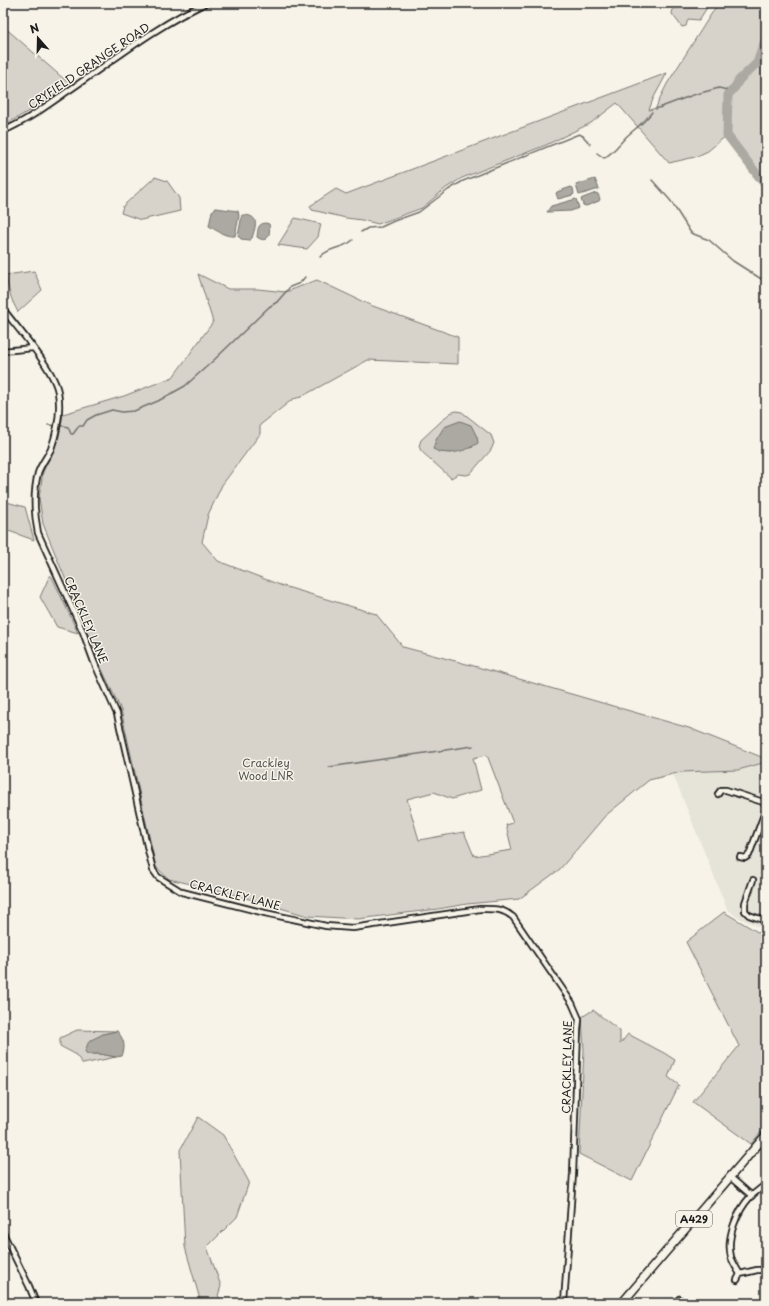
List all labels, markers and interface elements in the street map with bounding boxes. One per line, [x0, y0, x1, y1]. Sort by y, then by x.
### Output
north arrow [18, 18, 58, 58]
street label: CRYFIELD GRANGE ROAD [26, 20, 152, 112]
street label: CRACKLEY LANE [60, 574, 113, 666]
park label: Crackley Wood LNR [238, 754, 294, 784]
street label: CRACKLEY LANE [188, 875, 282, 914]
street label: CRACKLEY LANE [557, 1020, 576, 1114]
road number: A429 [676, 1211, 712, 1227]

